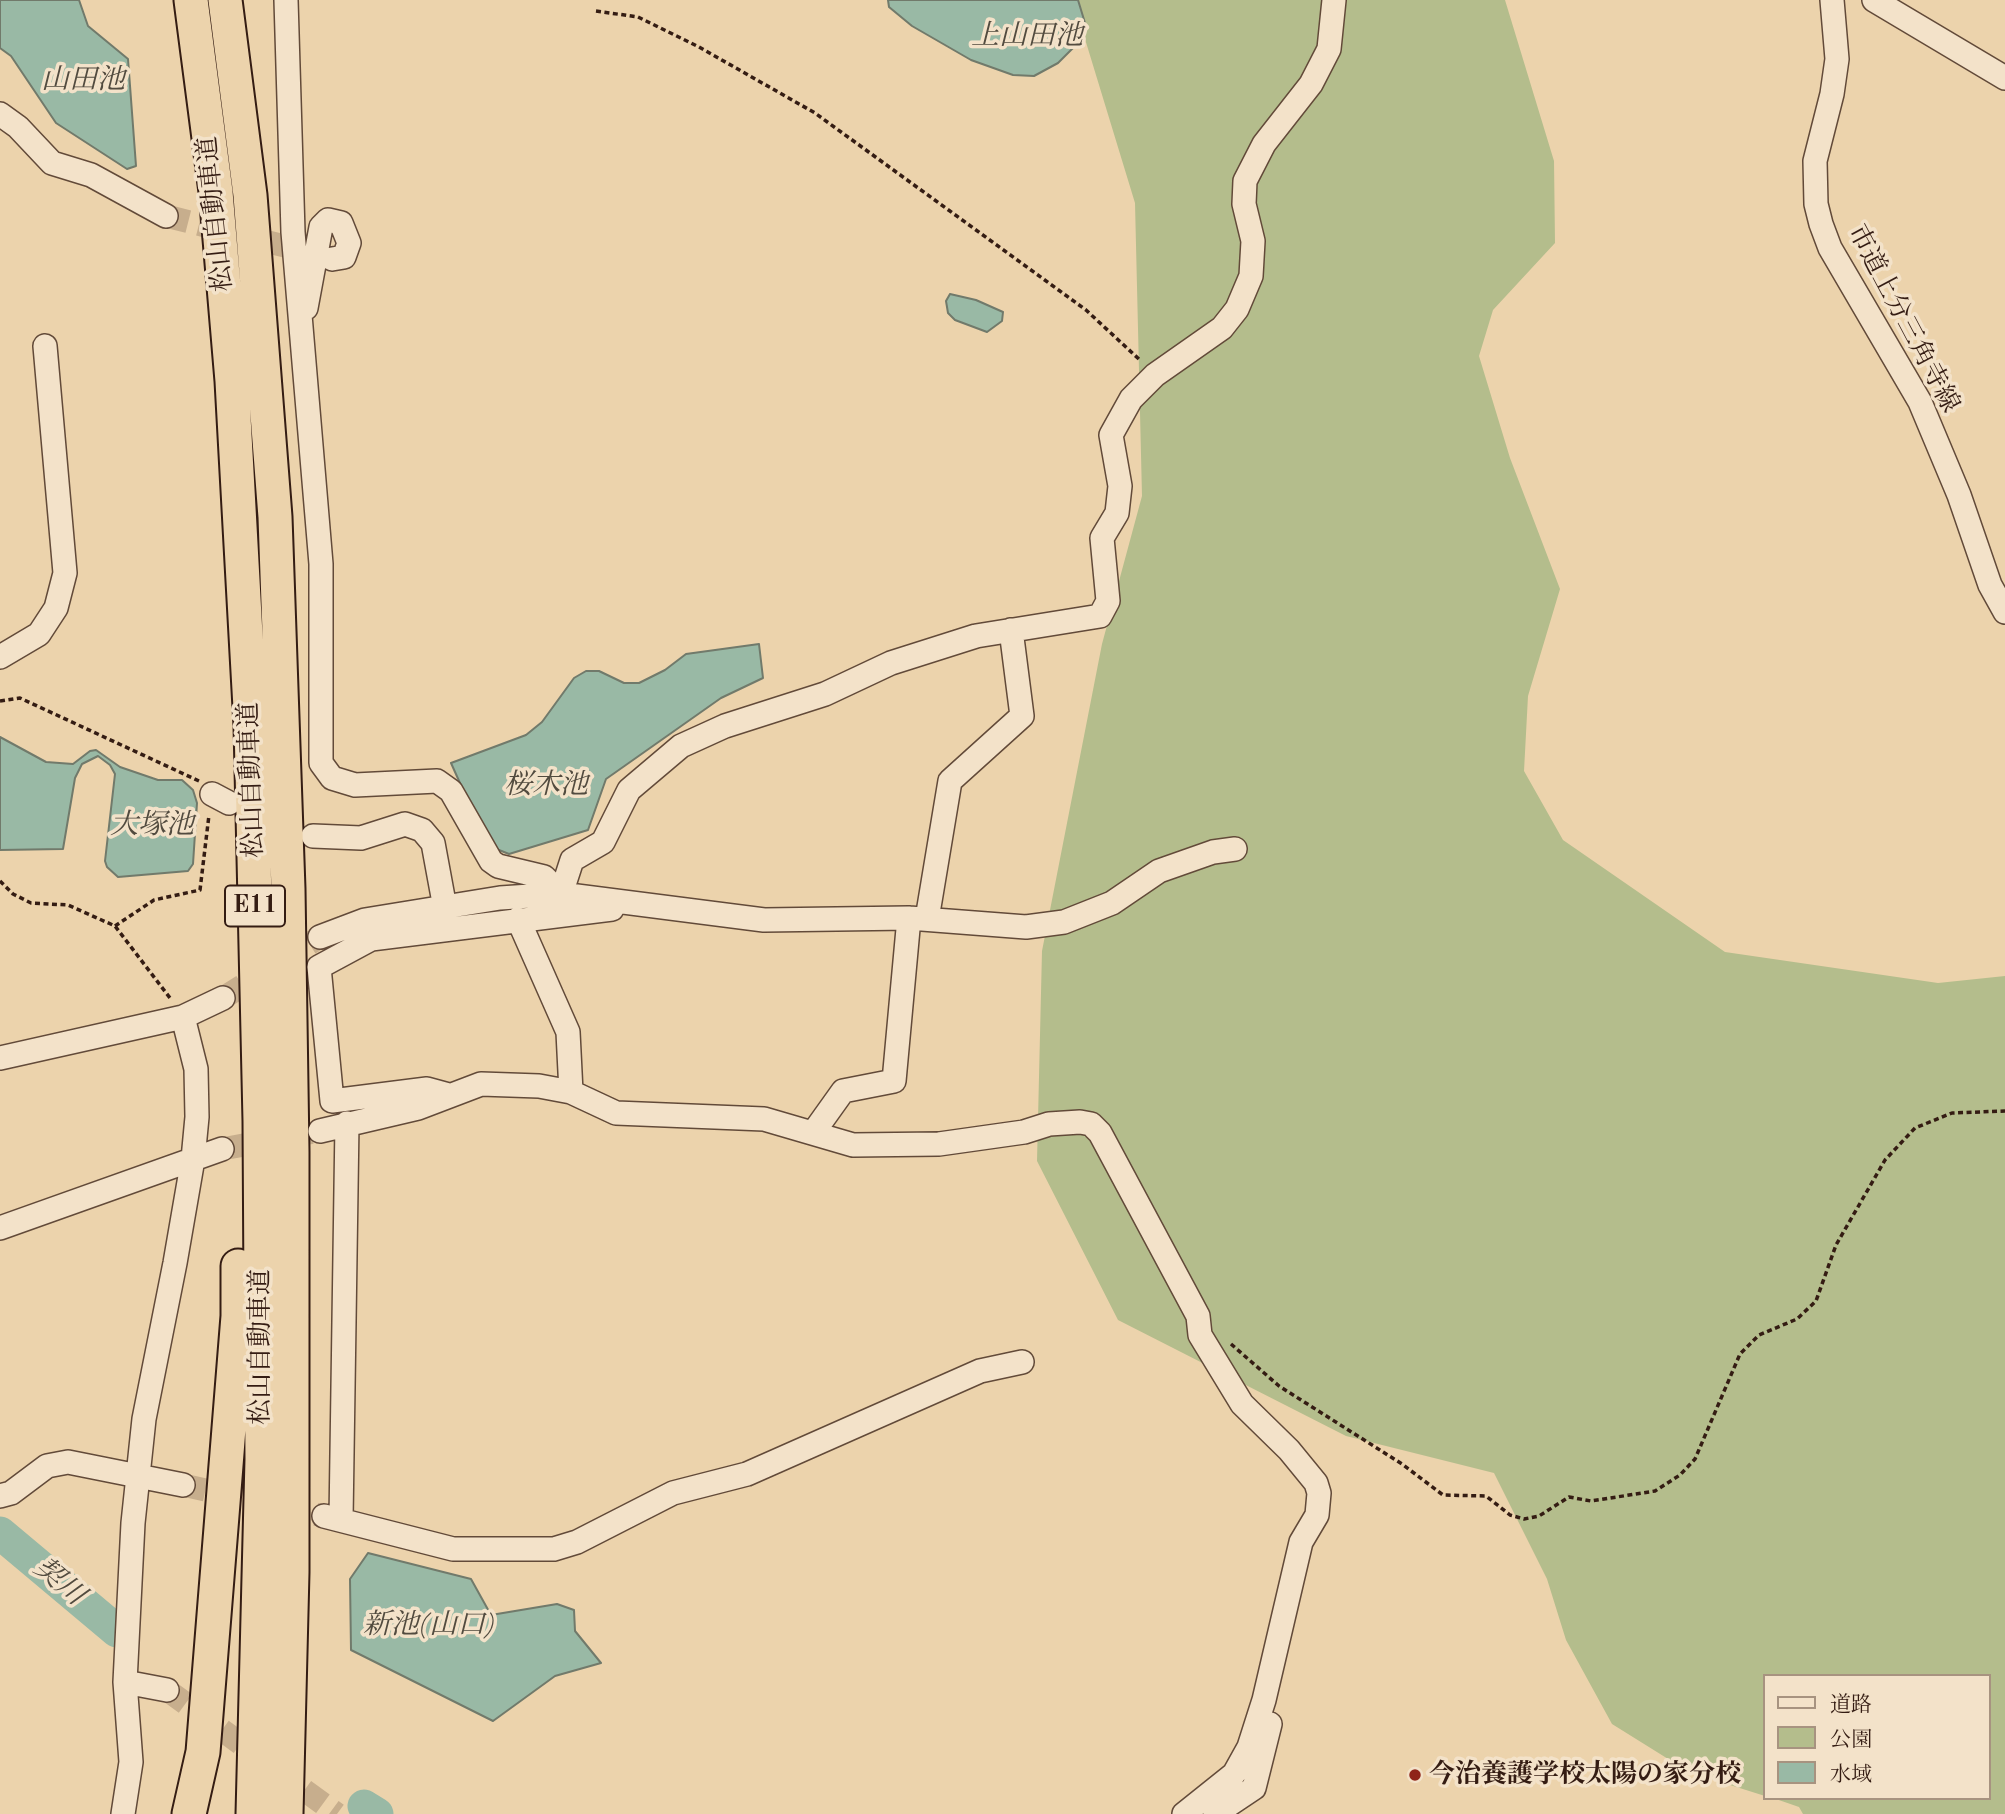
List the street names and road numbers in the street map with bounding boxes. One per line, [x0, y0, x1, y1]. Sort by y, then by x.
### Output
street label: 松山自動車道 [192, 135, 240, 293]
street label: 市道上分三角寺線 [1840, 220, 1966, 418]
street label: 松山自動車道 [234, 702, 270, 858]
road number: E11 [225, 885, 285, 926]
street label: 松山自動車道 [245, 1269, 277, 1425]

